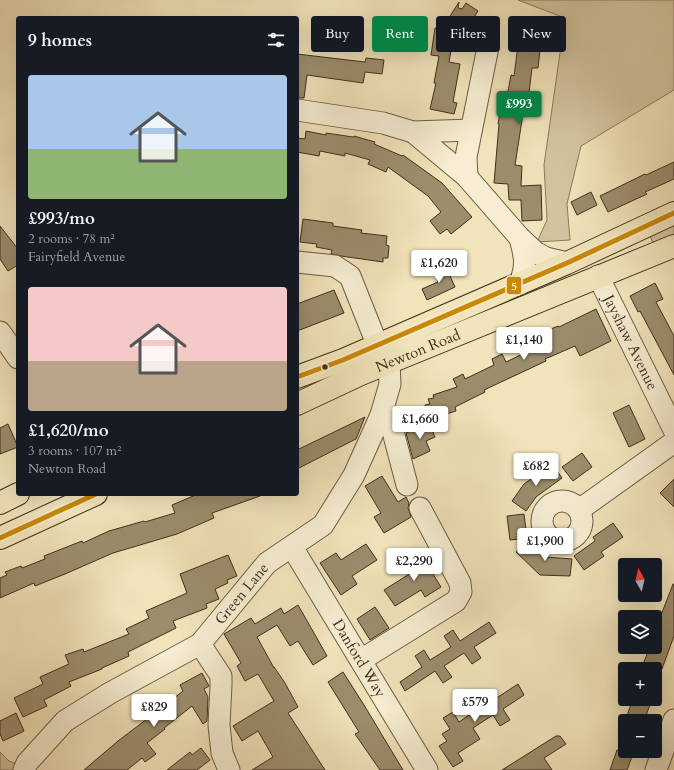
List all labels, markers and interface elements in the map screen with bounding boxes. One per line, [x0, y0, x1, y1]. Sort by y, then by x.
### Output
chip: Buy [311, 16, 364, 52]
chip: Rent [372, 16, 428, 52]
chip: Filters [436, 16, 500, 52]
chip: New [508, 16, 566, 52]
text: 9 homes [28, 29, 92, 52]
icon: filters [265, 29, 287, 51]
pin: £993 [495, 91, 543, 125]
text: £993 [505, 95, 533, 113]
icon: home [122, 101, 194, 173]
text: £993/mo [28, 207, 95, 230]
text: 2 rooms · 78 m² [28, 230, 115, 248]
text: Fairyfield Avenue [28, 248, 125, 266]
pin: £1,620 [406, 250, 472, 284]
text: £1,620 [420, 254, 458, 272]
line badge: 5 [506, 276, 522, 295]
text: 5 [511, 279, 517, 294]
street label: Jayshaw Avenue [598, 290, 663, 394]
icon: home [122, 313, 194, 385]
street label: Newton Road [372, 324, 463, 377]
pin: £1,140 [491, 327, 557, 361]
text: £1,140 [505, 331, 543, 349]
unlabelled marker [320, 362, 330, 372]
pin: £1,660 [387, 406, 453, 440]
text: £1,660 [401, 410, 439, 428]
text: £1,620/mo [28, 419, 109, 442]
text: 3 rooms · 107 m² [28, 442, 121, 460]
pin: £682 [512, 453, 560, 487]
text: £682 [522, 457, 550, 475]
text: Newton Road [28, 460, 106, 478]
pin: £1,900 [512, 528, 578, 562]
text: £1,900 [526, 532, 564, 550]
pin: £2,290 [381, 548, 447, 582]
text: £2,290 [395, 552, 433, 570]
north arrow [618, 558, 662, 602]
map controls [618, 558, 662, 758]
street label: Green Lane [210, 559, 273, 629]
button: layers [618, 610, 662, 654]
street label: Danford Way [328, 615, 391, 701]
button: + [618, 662, 662, 706]
pin: £579 [451, 689, 499, 723]
text: £579 [461, 693, 489, 711]
pin: £829 [130, 694, 178, 728]
text: £829 [140, 698, 168, 716]
button: − [618, 714, 662, 758]

